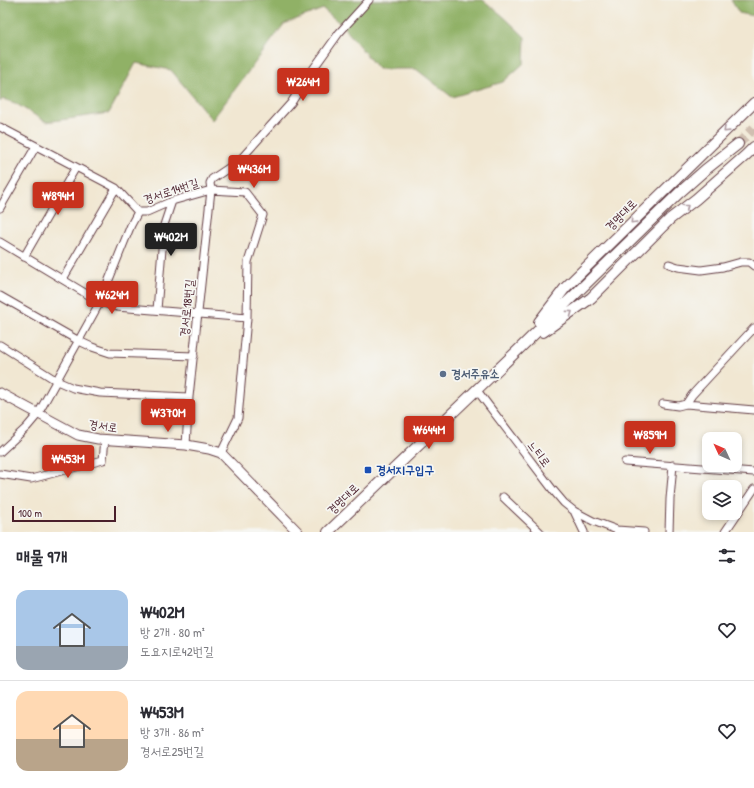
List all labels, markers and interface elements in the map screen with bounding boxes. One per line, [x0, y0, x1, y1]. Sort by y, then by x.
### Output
pin: ₩264M [275, 68, 331, 102]
text: ₩264M [286, 72, 320, 90]
one-way arrow [723, 126, 731, 133]
pin: ₩436M [226, 155, 282, 189]
text: ₩436M [237, 159, 271, 177]
street label: 경서로14번길 [141, 174, 201, 207]
pin: ₩894M [30, 182, 86, 216]
text: ₩894M [42, 186, 74, 204]
street label: 경명대로 [601, 195, 640, 234]
one-way arrow [682, 204, 689, 211]
one-way arrow [630, 216, 638, 224]
pin: ₩402M [143, 223, 199, 257]
text: ₩402M [154, 227, 188, 245]
street label: 경서로18번길 [175, 278, 198, 338]
pin: ₩624M [84, 281, 140, 315]
text: ₩624M [95, 285, 129, 303]
one-way arrow [566, 310, 573, 318]
place label: 경서주유소 [451, 365, 500, 382]
marker: 경서주유소 [438, 369, 448, 379]
pin: ₩370M [140, 399, 196, 433]
text: ₩370M [150, 403, 186, 421]
street label: 경서로 [88, 415, 119, 436]
pin: ₩644M [401, 416, 457, 450]
text: ₩644M [413, 420, 445, 438]
pin: ₩859M [622, 421, 678, 455]
text: ₩859M [633, 425, 667, 443]
north arrow [702, 432, 742, 472]
map controls [702, 432, 742, 520]
street label: 느티로 [524, 437, 555, 470]
pin: ₩453M [40, 445, 96, 479]
text: ₩453M [51, 449, 85, 467]
place label: 경서지구입구 [376, 461, 434, 478]
marker: 경서지구입구 [363, 465, 373, 475]
street label: 경명대로 [323, 479, 362, 518]
button: layers [702, 480, 742, 520]
scale bar [12, 504, 116, 523]
text: 100 m [18, 506, 42, 520]
text: 매물 9개 [16, 545, 67, 568]
icon: filters [716, 545, 738, 567]
text: ₩402M [140, 600, 185, 623]
icon: home [48, 606, 96, 654]
icon: heart [716, 619, 738, 641]
text: 방 2개 · 80 m² [140, 623, 205, 641]
text: 도요지로42번길 [140, 642, 214, 660]
text: ₩453M [140, 700, 184, 723]
icon: home [48, 707, 96, 755]
icon: heart [716, 720, 738, 742]
text: 방 3개 · 86 m² [140, 723, 204, 741]
text: 경서로25번길 [140, 742, 204, 760]

